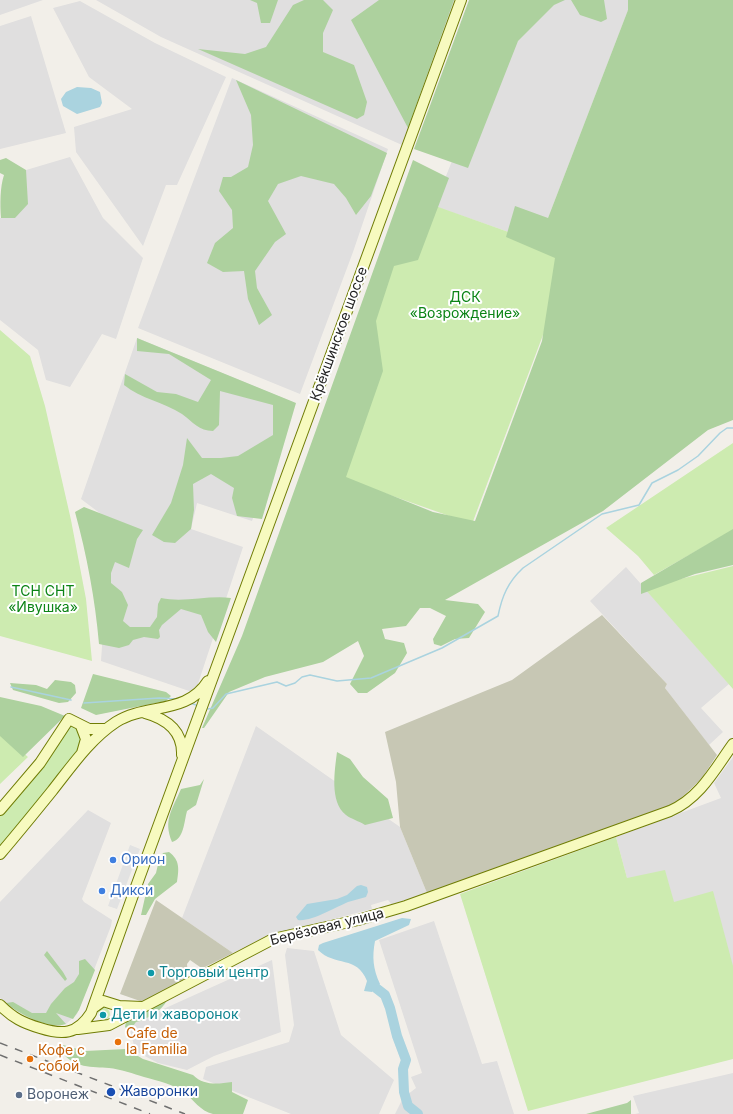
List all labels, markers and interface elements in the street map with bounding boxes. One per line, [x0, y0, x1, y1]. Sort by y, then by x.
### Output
street label: Крёкшинское шоссе [307, 265, 371, 403]
park label: ДСК «Возрождение» [410, 290, 520, 322]
park label: ТСН СНТ «Ивушка» [8, 584, 78, 616]
place label: Орион [121, 852, 165, 868]
marker: Орион [108, 855, 118, 865]
place label: Дикси [110, 883, 153, 899]
marker: Дикси [97, 886, 107, 896]
street label: Берёзовая улица [268, 905, 386, 949]
place label: Торговый центр [159, 965, 269, 981]
marker: Торговый центр [146, 968, 156, 978]
place label: Дети и жаворонок [111, 1007, 239, 1023]
marker: Дети и жаворонок [98, 1010, 108, 1020]
place label: Cafe de la Familia [126, 1026, 187, 1058]
marker: Cafe de la Familia [113, 1037, 123, 1047]
place label: Кофе с собой [38, 1043, 85, 1076]
marker: Кофе с собой [25, 1054, 35, 1064]
place label: Жаворонки [120, 1084, 198, 1100]
marker: Жаворонки [105, 1086, 117, 1098]
place label: Воронеж [27, 1087, 89, 1103]
marker: Воронеж [14, 1090, 24, 1100]

